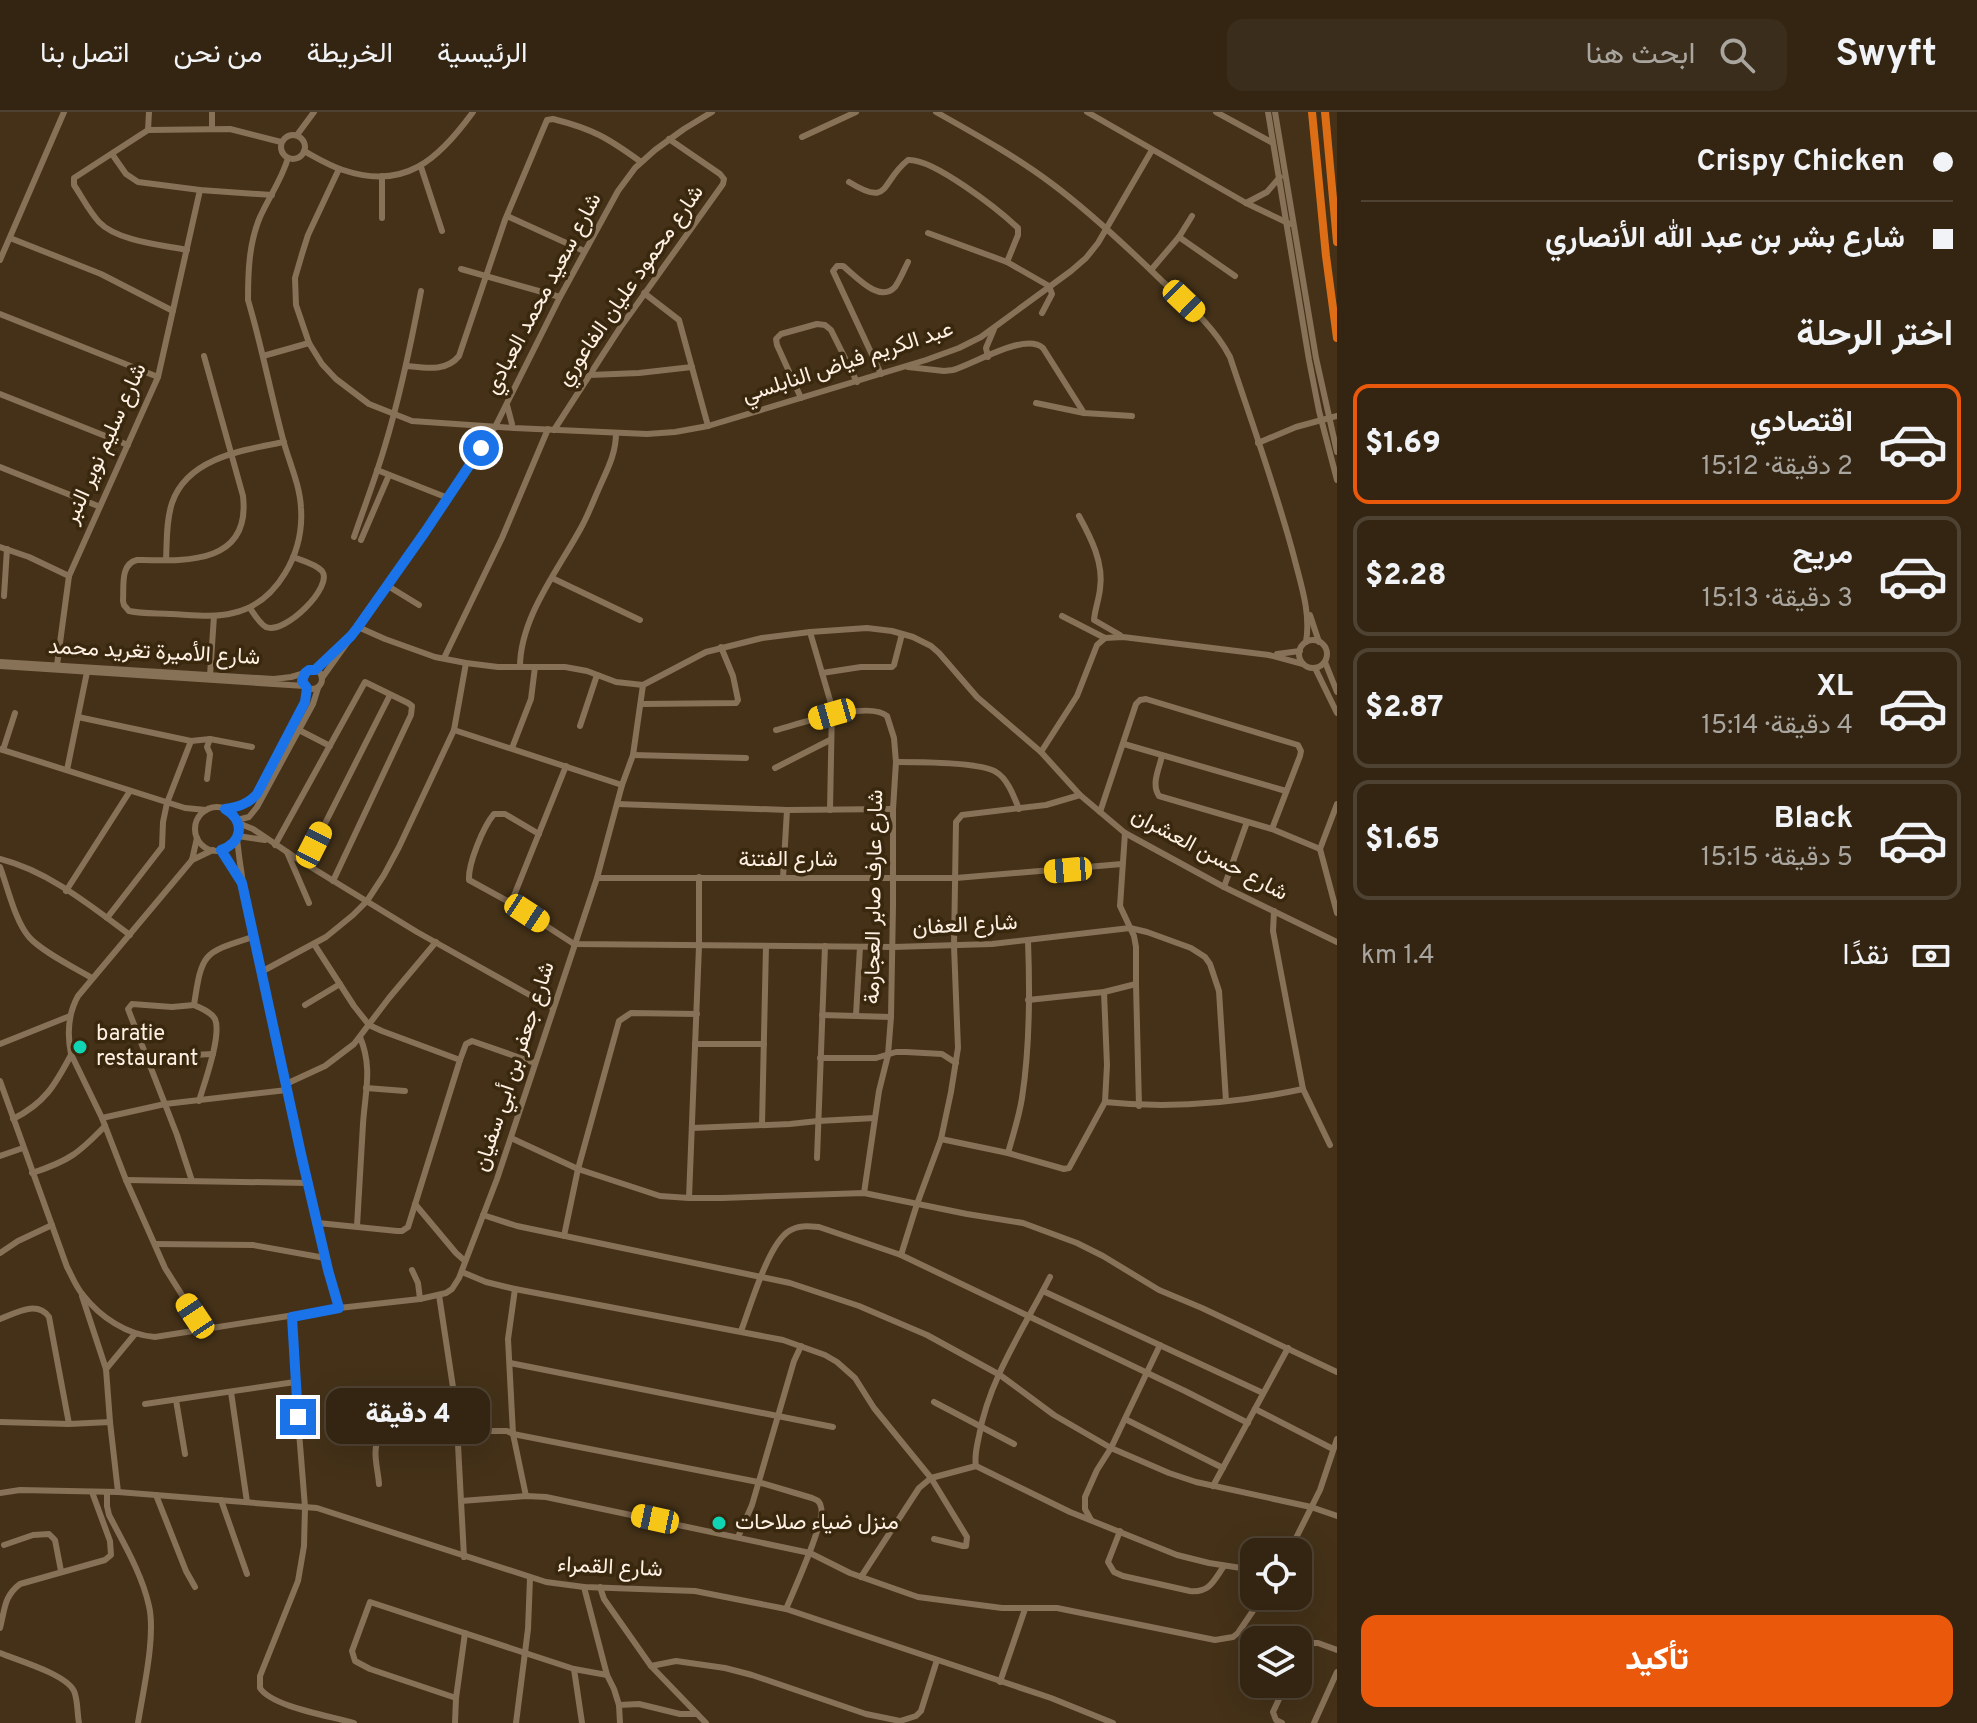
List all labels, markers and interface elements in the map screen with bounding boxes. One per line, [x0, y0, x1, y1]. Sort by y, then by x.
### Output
search box [1227, 19, 1787, 91]
text: Swyft [1835, 31, 1937, 80]
icon: search [1715, 33, 1759, 77]
text: اتصل بنا [40, 37, 130, 73]
text: من نحن [174, 37, 262, 73]
text: الخريطة [306, 37, 393, 73]
text: الرئيسية [437, 37, 528, 73]
text: ابحث هنا [1585, 37, 1695, 74]
text: Crispy Chicken [1696, 144, 1905, 181]
street label: شارع محمود عليان الفاعوري [551, 180, 713, 393]
street label: شارع سعيد محمد العبادي [480, 189, 611, 401]
text: شارع بشر بن عبد الله الأنصاري [1545, 221, 1905, 258]
car [1158, 276, 1210, 326]
text: اختر الرحلة [1796, 313, 1953, 359]
street label: عبد الكريم فياض النابلسي [739, 316, 958, 413]
street label: شارع سليم نوير النبر [58, 359, 154, 530]
text: اقتصادي [1750, 405, 1853, 442]
icon: car [1877, 408, 1949, 480]
text: $1.69 [1365, 426, 1441, 463]
route start [463, 430, 499, 466]
text: 2 دقيقة · 15:12 [1701, 451, 1853, 484]
text: مريح [1793, 537, 1853, 574]
icon: car [1877, 540, 1949, 612]
text: $2.28 [1365, 558, 1446, 595]
text: 3 دقيقة · 15:13 [1702, 583, 1853, 616]
street label: شارع الأميرة تغريد محمد [47, 633, 261, 672]
text: XL [1816, 669, 1853, 706]
icon: car [1877, 672, 1949, 744]
text: $2.87 [1365, 690, 1444, 727]
car [806, 696, 858, 732]
text: 4 دقيقة · 15:14 [1701, 710, 1853, 743]
street label: شارع عارف صابر العجارمة [860, 789, 890, 1005]
text: Black [1774, 801, 1853, 838]
street label: شارع حسن العشران [1126, 802, 1292, 908]
icon: car [1877, 804, 1949, 876]
car [292, 818, 336, 872]
text: $1.65 [1365, 822, 1440, 859]
text: 5 دقيقة · 15:15 [1701, 842, 1853, 875]
street label: شارع الفتنة [738, 847, 838, 874]
car [1043, 856, 1093, 884]
car [500, 890, 554, 936]
street label: شارع العفان [912, 910, 1018, 942]
icon: cash [1909, 934, 1953, 978]
text: نقدًا [1843, 938, 1889, 975]
text: 1.4 km [1361, 940, 1435, 973]
street label: شارع جعفر بن أبي سفيان [468, 959, 565, 1176]
place label: baratie restaurant [96, 1021, 198, 1073]
marker: baratie restaurant [71, 1038, 89, 1056]
car [172, 1289, 218, 1343]
callout: 4 دقيقة [326, 1389, 490, 1445]
route end [280, 1399, 316, 1435]
text: 4 دقيقة [365, 1399, 451, 1432]
car [629, 1502, 681, 1536]
place label: منزل ضياء صلاحات [735, 1510, 899, 1537]
marker: منزل ضياء صلاحات [710, 1514, 728, 1532]
map controls [1240, 1538, 1312, 1698]
button: locate [1240, 1538, 1312, 1610]
street label: شارع القمراء [557, 1552, 663, 1584]
button: تأكيد [1361, 1615, 1953, 1707]
button: layers [1240, 1626, 1312, 1698]

